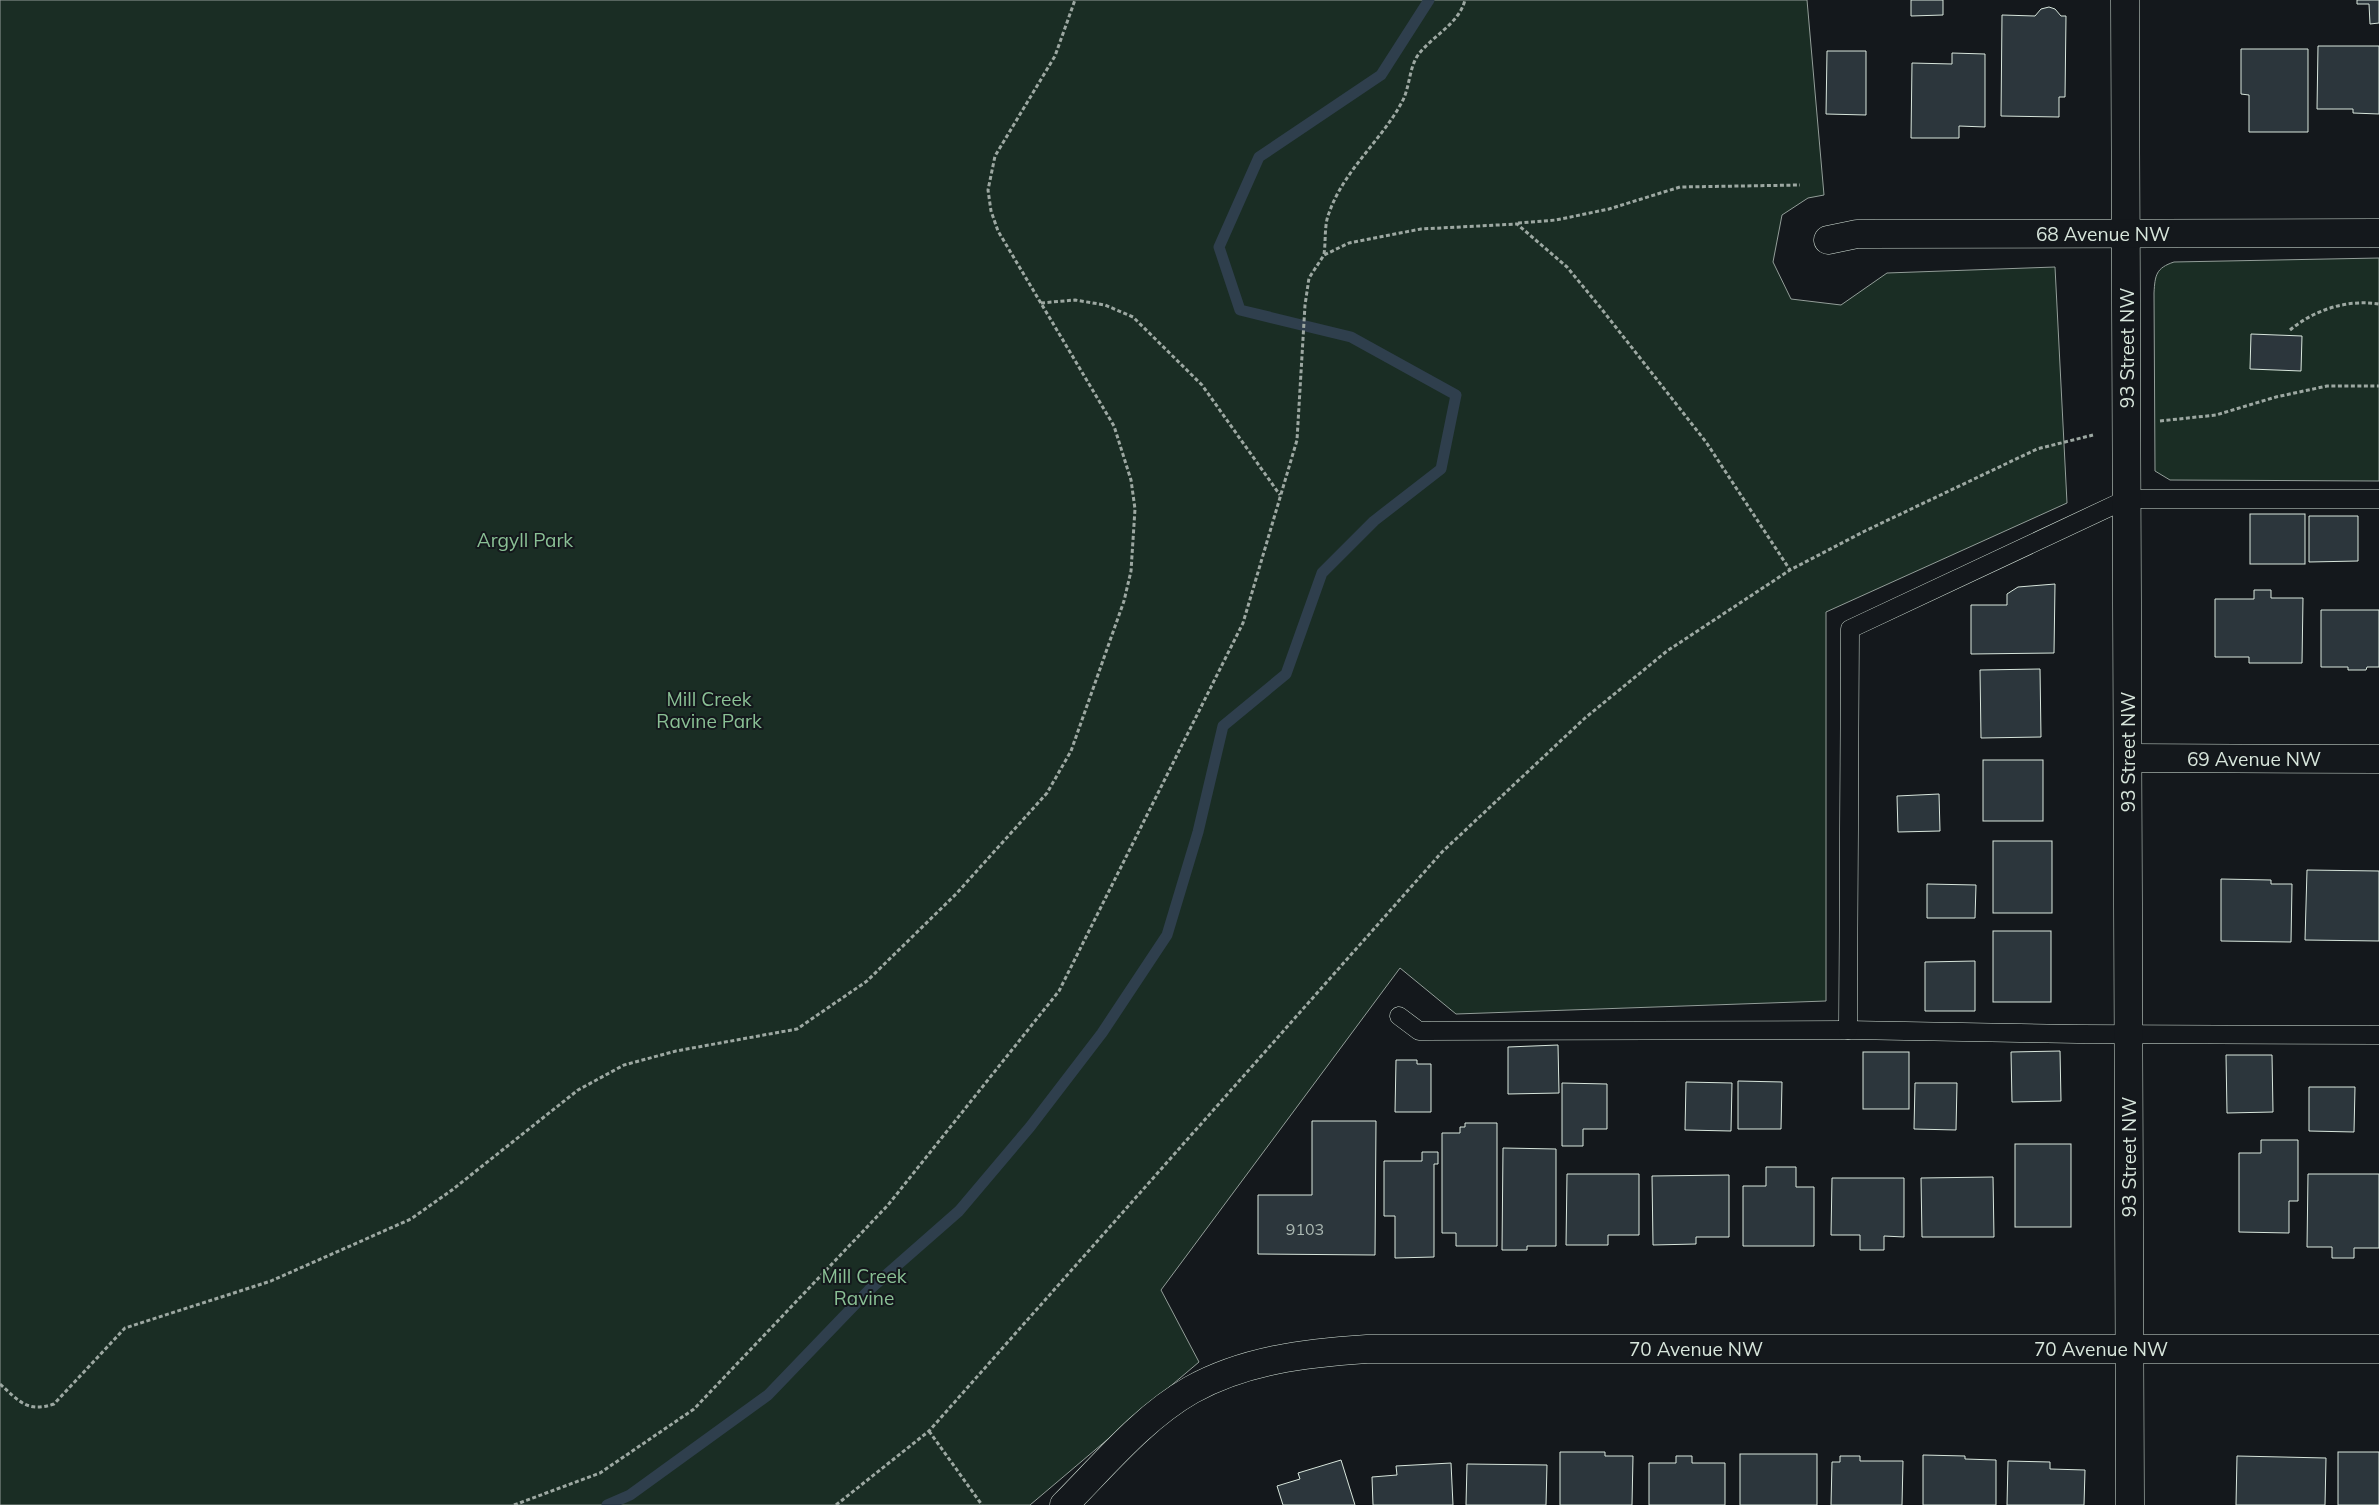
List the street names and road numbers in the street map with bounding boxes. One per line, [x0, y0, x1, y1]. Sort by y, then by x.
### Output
street label: 68 Avenue NW [2036, 222, 2170, 246]
street label: 93 Street NW [2115, 288, 2139, 408]
street label: 93 Street NW [2116, 692, 2140, 812]
street label: 69 Avenue NW [2187, 747, 2321, 771]
street label: 93 Street NW [2117, 1097, 2141, 1217]
street label: 70 Avenue NW [1629, 1337, 1763, 1361]
street label: 70 Avenue NW [2034, 1337, 2168, 1361]

